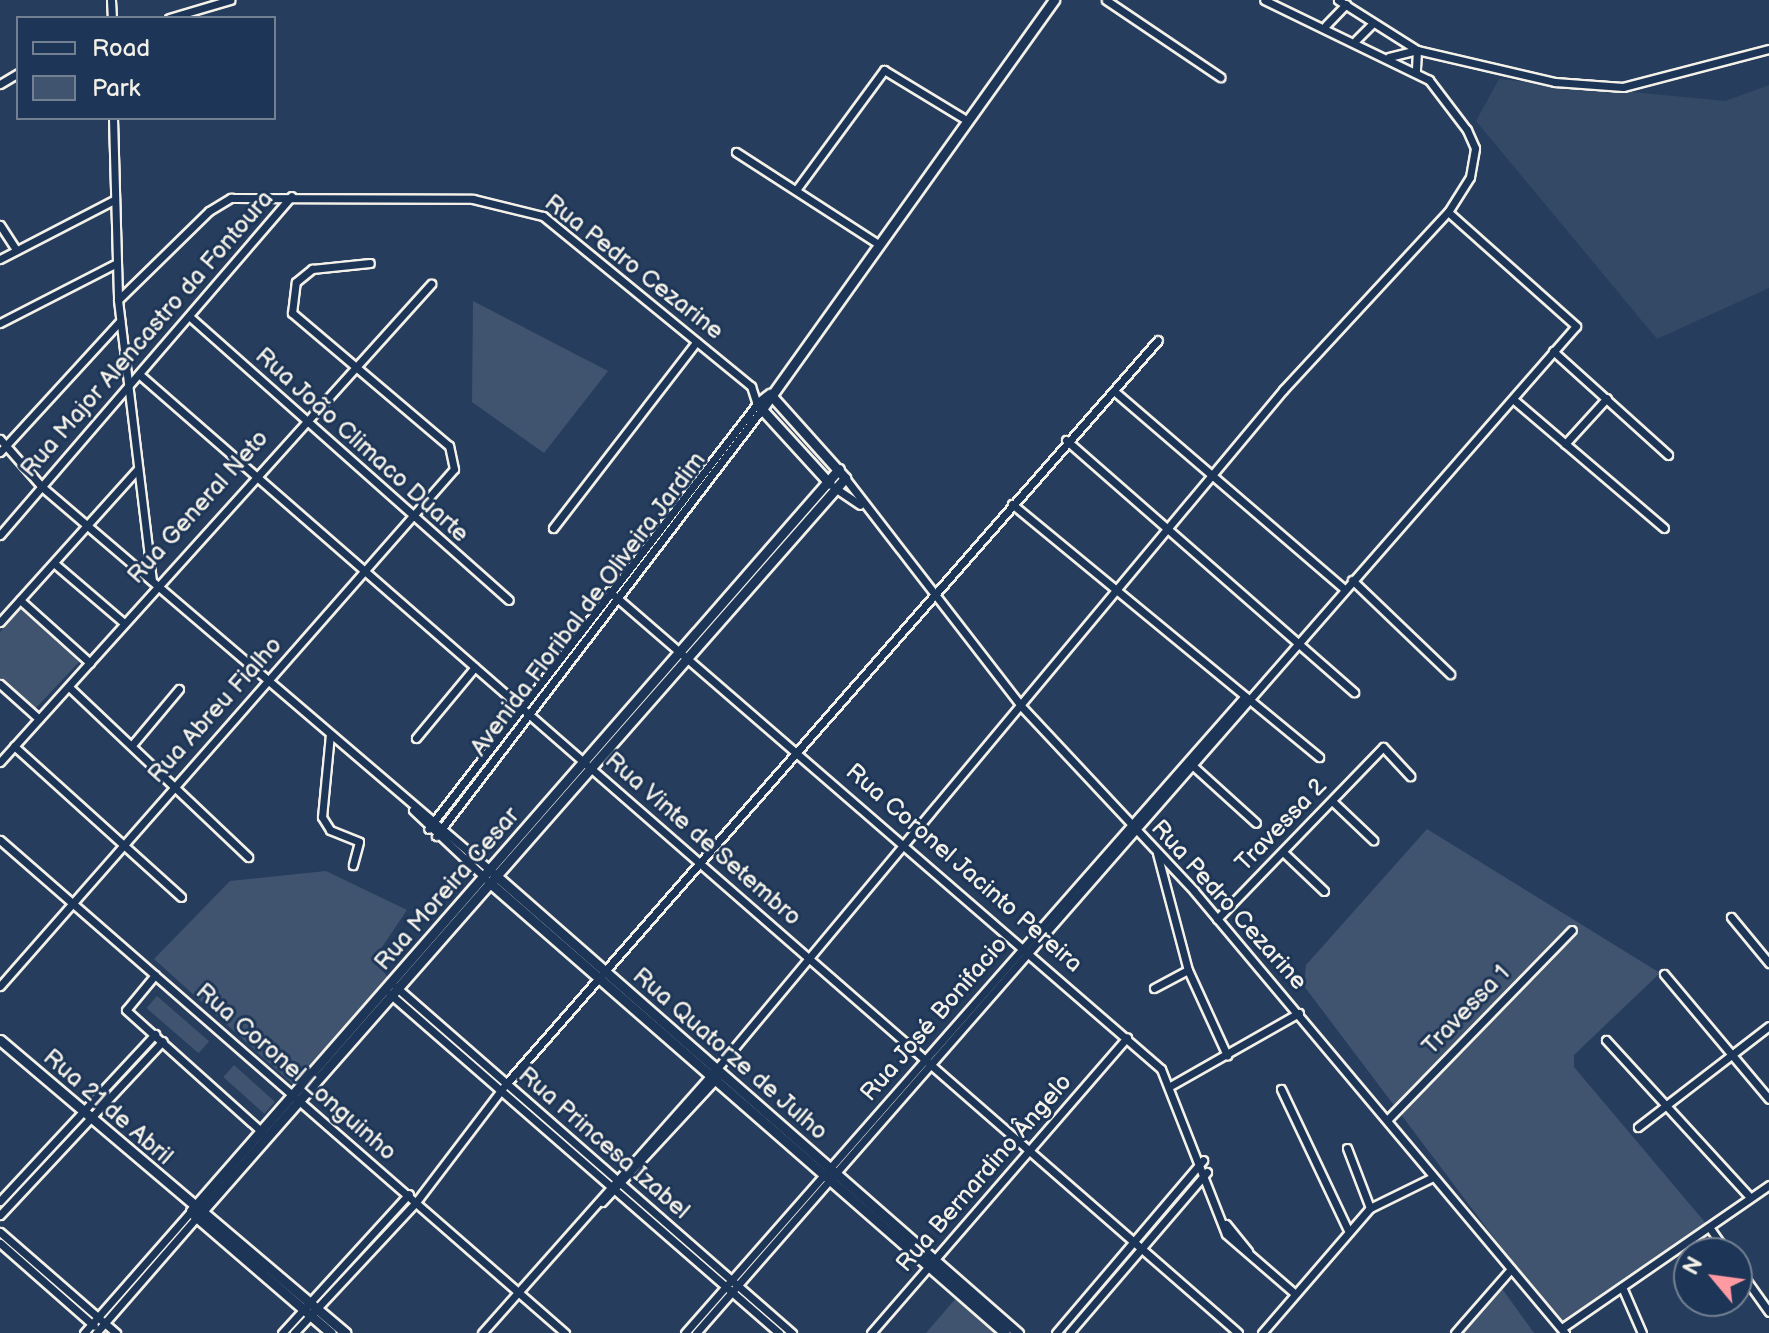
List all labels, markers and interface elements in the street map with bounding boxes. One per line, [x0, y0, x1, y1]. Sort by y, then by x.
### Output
legend [16, 16, 276, 120]
text: Road [92, 34, 150, 63]
text: Park [92, 74, 140, 103]
street label: Rua Major Alencastro da Fontoura [15, 185, 279, 483]
street label: Rua Pedro Cezarine [539, 188, 729, 346]
street label: Rua João Climaco Duarte [249, 341, 475, 549]
street label: Rua General Neto [122, 424, 274, 590]
street label: Avenida Floribal de Oliveira Jardim [464, 446, 712, 762]
street label: Rua Abreu Fialho [142, 631, 288, 789]
street label: Rua Vinte de Setembro [599, 746, 807, 932]
street label: Rua Coronel Jacinto Pereira [839, 757, 1089, 979]
street label: Travessa 2 [1229, 772, 1333, 878]
street label: Rua Moreira Cesar [368, 802, 526, 976]
street label: Rua Pedro Cezarine [1145, 814, 1313, 996]
street label: Rua José Bonifacio [854, 930, 1014, 1108]
street label: Travessa 1 [1416, 959, 1516, 1061]
street label: Rua Quatorze de Julho [626, 961, 834, 1147]
street label: Rua Coronel Longuinho [190, 977, 402, 1167]
street label: Rua 21 de Abril [37, 1043, 179, 1171]
street label: Rua Princesa Izabel [512, 1061, 696, 1225]
street label: Rua Bernardino Ângelo [890, 1068, 1078, 1278]
north arrow [1673, 1237, 1753, 1317]
text: N [1678, 1252, 1709, 1280]

